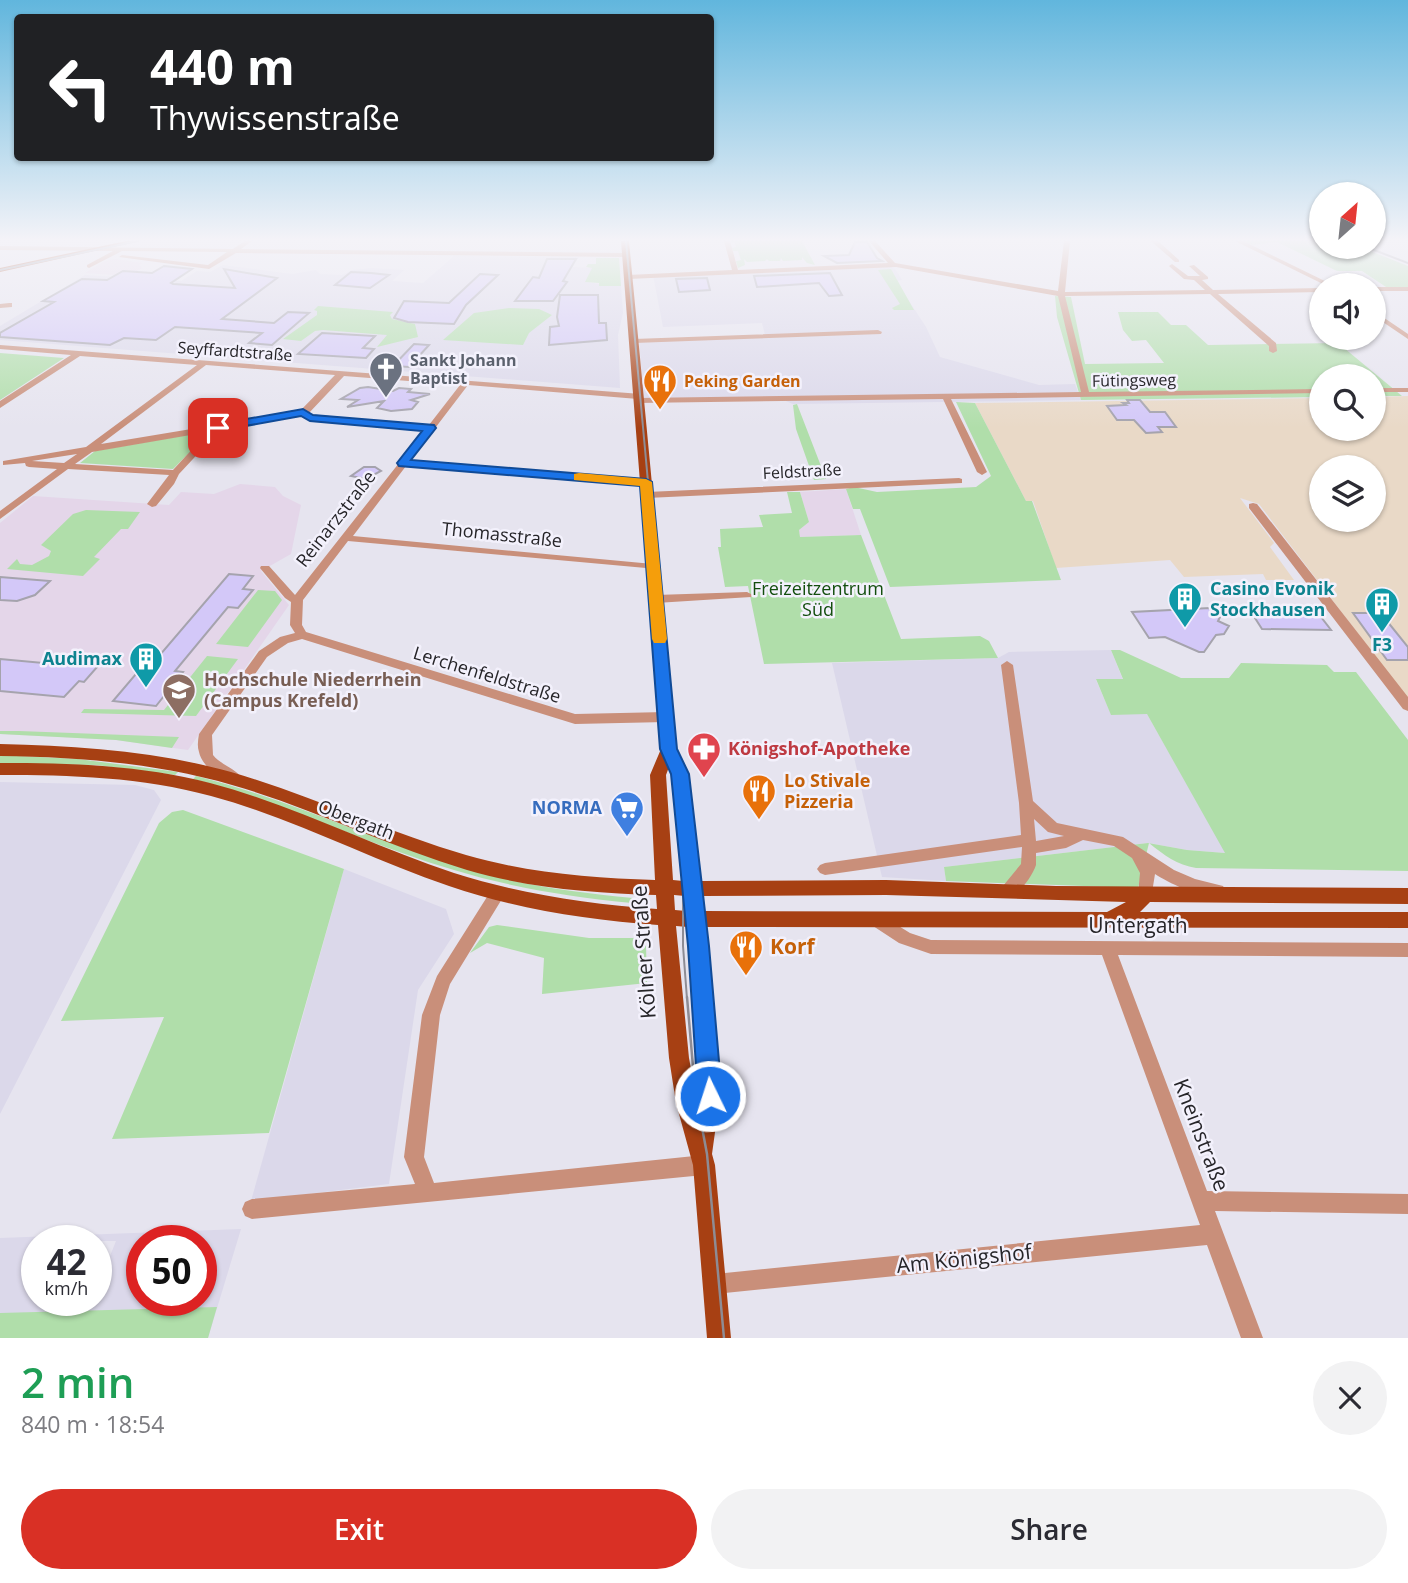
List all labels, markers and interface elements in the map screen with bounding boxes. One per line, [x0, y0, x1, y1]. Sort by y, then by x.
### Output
text: 440 m [150, 33, 295, 99]
icon: left [35, 42, 126, 133]
text: Thywissenstraße [150, 96, 400, 139]
north arrow [1309, 182, 1386, 259]
map controls [1309, 182, 1386, 532]
button: sound [1309, 273, 1386, 350]
street label: Seyffardtstraße [177, 336, 293, 366]
place label: Sankt Johann Baptist [410, 349, 516, 389]
church icon: Sankt Johann Baptist [367, 350, 405, 399]
restaurant icon: Peking Garden [641, 362, 679, 411]
button: search [1309, 364, 1386, 441]
street label: Fütingsweg [1092, 368, 1176, 392]
place label: Peking Garden [684, 370, 801, 392]
pin [188, 398, 248, 458]
icon: arrive [199, 409, 237, 447]
button: layers [1309, 455, 1386, 532]
street label: Feldstraße [762, 458, 842, 484]
street label: Reinarzstraße [290, 465, 380, 572]
street label: Thomasstraße [441, 516, 563, 552]
park label: Freizeitzentrum Süd [752, 576, 884, 621]
place label: Casino Evonik Stockhausen [1210, 576, 1335, 621]
building icon: Casino Evonik Stockhausen [1166, 580, 1204, 629]
building icon: F3 [1363, 585, 1401, 634]
place label: F3 [1372, 632, 1392, 656]
building icon: Audimax [127, 640, 165, 689]
street label: Lerchenfeldstraße [411, 640, 564, 708]
place label: Audimax [42, 646, 123, 670]
place label: Hochschule Niederrhein (Campus Krefeld) [204, 667, 422, 712]
school or university icon: Hochschule Niederrhein (Campus Krefeld) [160, 671, 198, 720]
pharmacy icon: Königshof-Apotheke [685, 730, 723, 779]
place label: Königshof-Apotheke [728, 736, 910, 760]
place label: Lo Stivale Pizzeria [784, 768, 870, 813]
restaurant icon: Lo Stivale Pizzeria [740, 772, 778, 821]
supermarket icon: NORMA [608, 789, 646, 838]
street label: Obergath [315, 794, 398, 845]
place label: NORMA [532, 795, 603, 819]
street label: Kölner Straße [624, 884, 662, 1020]
street label: Untergath [1088, 911, 1188, 939]
restaurant icon: Korf [727, 928, 765, 977]
place label: Korf [770, 932, 816, 960]
position arrow [673, 1059, 747, 1133]
street label: Kneinstraße [1168, 1074, 1236, 1195]
speed limit sign: 50 [126, 1225, 217, 1316]
street label: Am Königshof [895, 1237, 1035, 1279]
text: 42 [46, 1238, 87, 1285]
text: km/h [45, 1276, 88, 1300]
text: 2 min [21, 1353, 134, 1410]
button: close [1313, 1361, 1387, 1435]
text: 840 m · 18:54 [21, 1408, 164, 1440]
button: Exit [21, 1489, 697, 1569]
button: Share [711, 1489, 1387, 1569]

